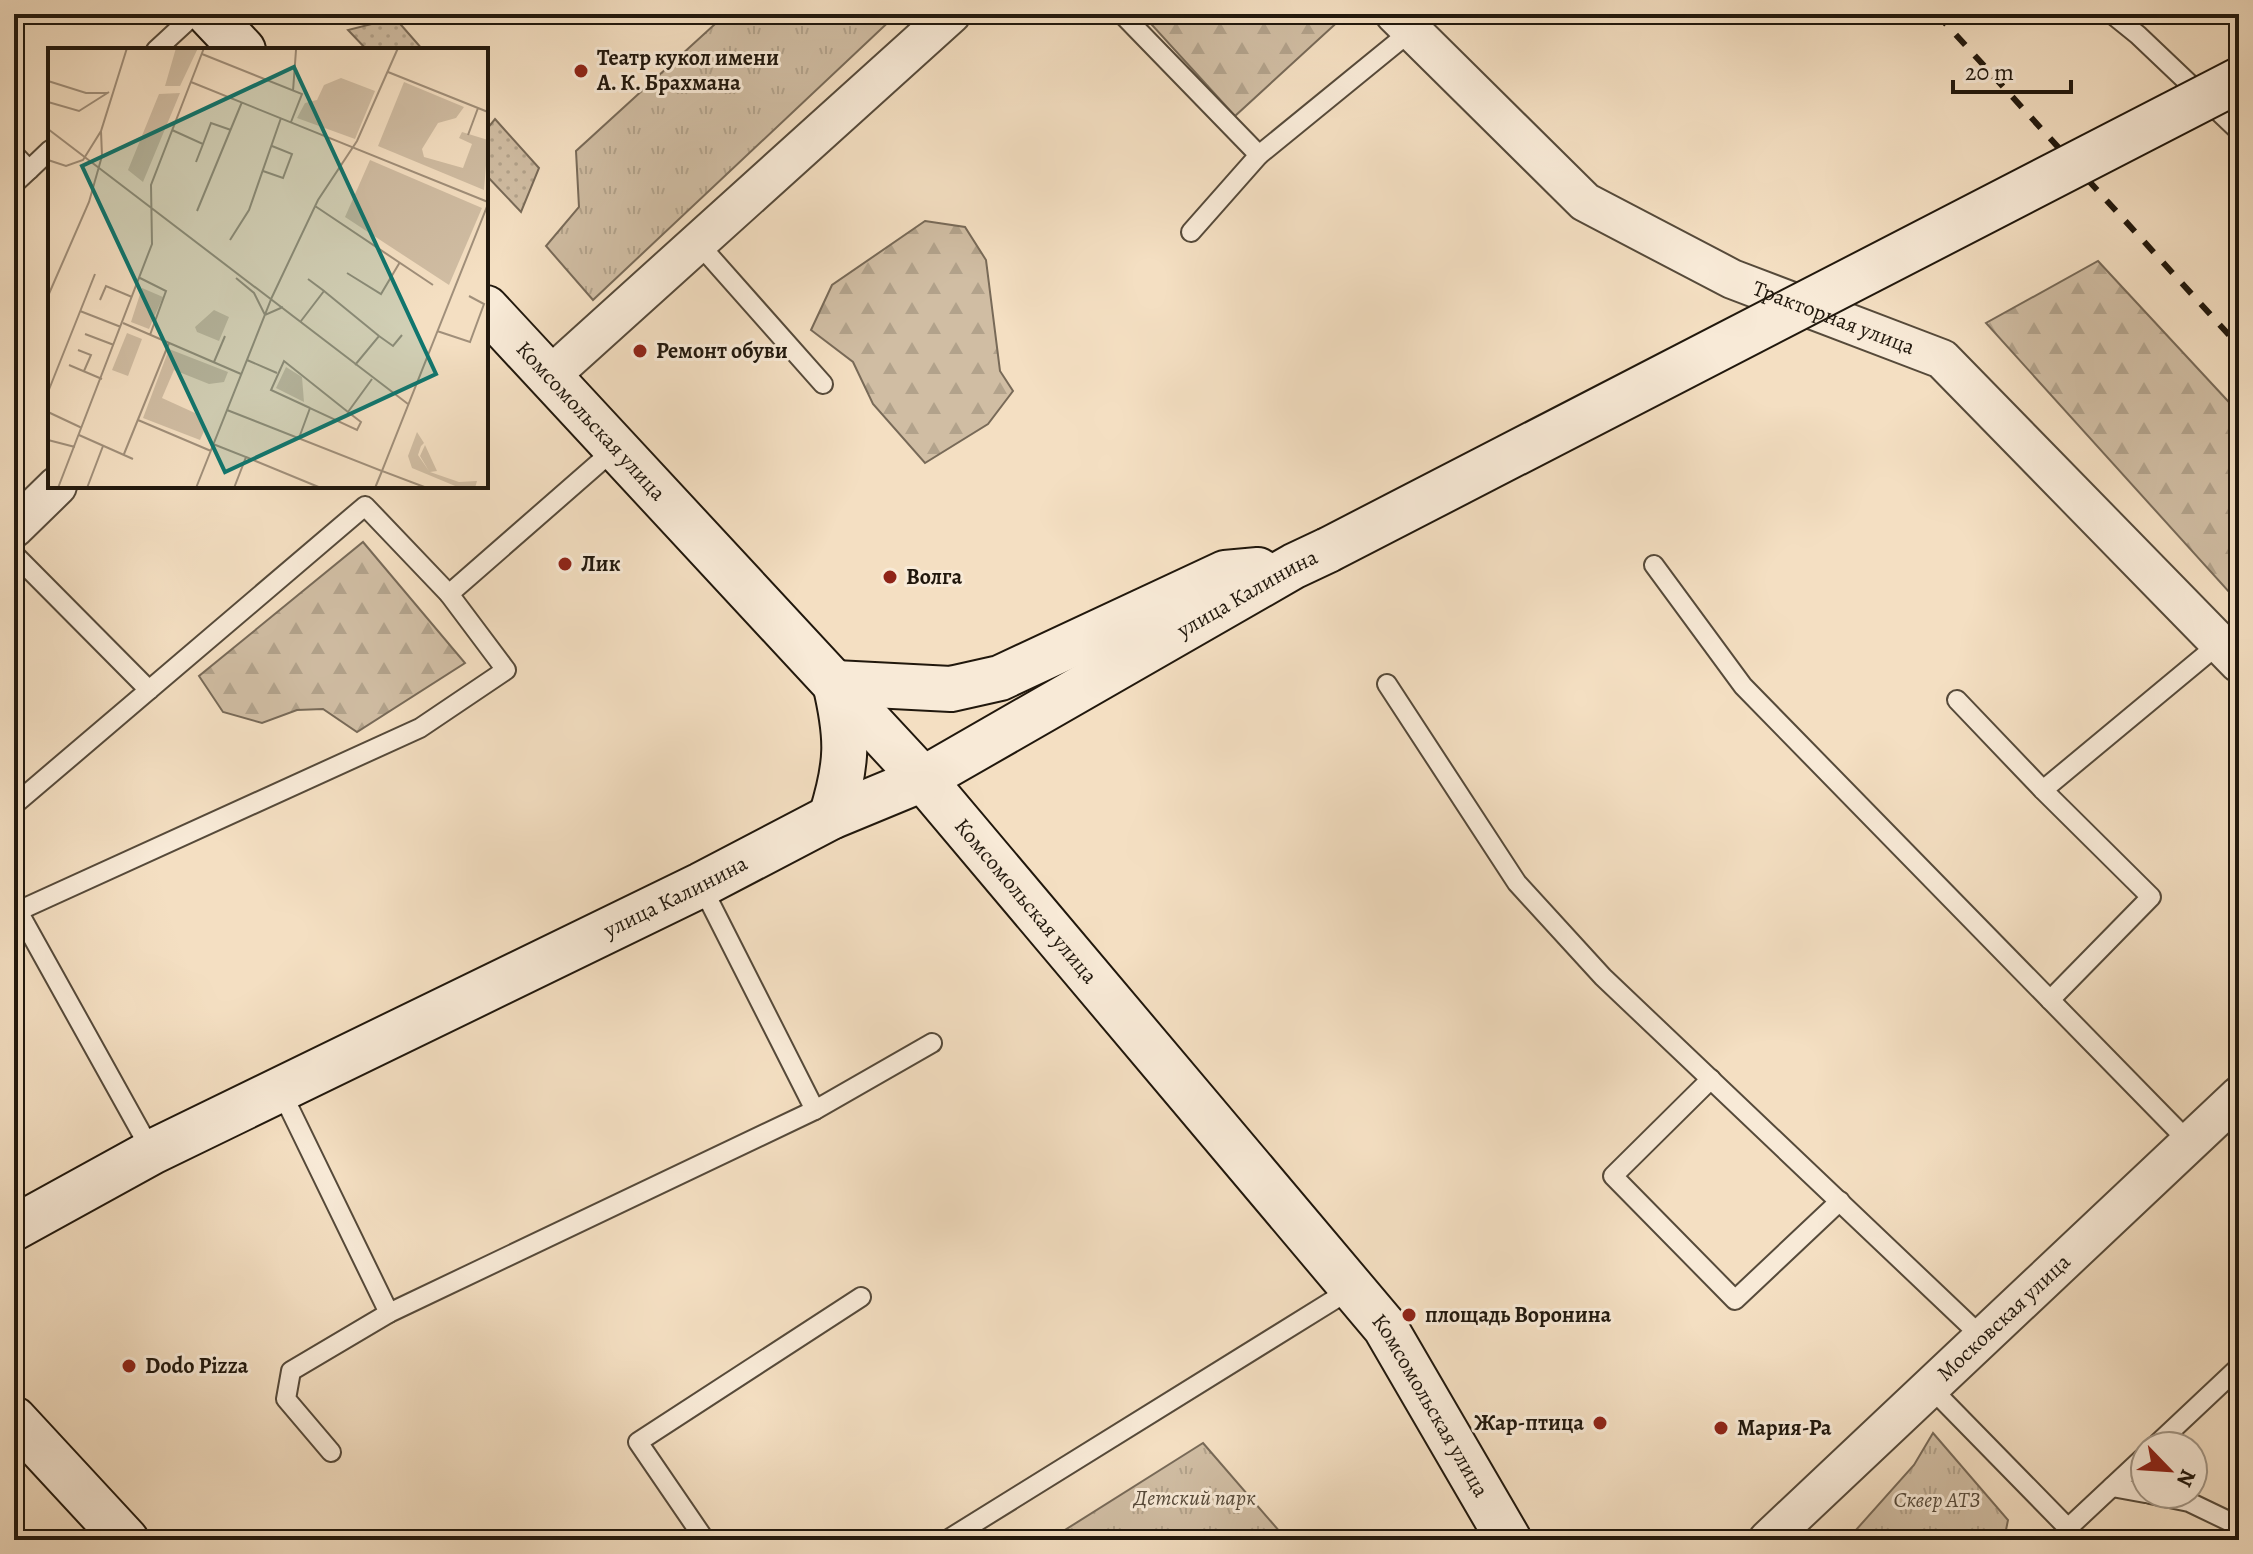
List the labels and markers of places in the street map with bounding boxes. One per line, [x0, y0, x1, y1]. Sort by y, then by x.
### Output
place label: Театр кукол имени А. К. Брахмана [596, 43, 779, 98]
marker: Театр кукол имени А. К. Брахмана [572, 62, 590, 80]
place label: Ремонт обуви [656, 336, 788, 366]
marker: Ремонт обуви [631, 342, 649, 360]
place label: Лик [581, 549, 621, 579]
marker: Лик [556, 555, 574, 573]
place label: Волга [906, 562, 963, 592]
marker: Волга [881, 568, 899, 586]
place label: площадь Воронина [1425, 1300, 1612, 1330]
marker: площадь Воронина [1400, 1306, 1418, 1324]
place label: Dodo Pizza [145, 1351, 249, 1381]
marker: Dodo Pizza [120, 1357, 138, 1375]
place label: Жар-птица [1474, 1408, 1585, 1438]
place label: Мария-Ра [1737, 1413, 1832, 1443]
marker: Жар-птица [1591, 1414, 1609, 1432]
marker: Мария-Ра [1712, 1419, 1730, 1437]

